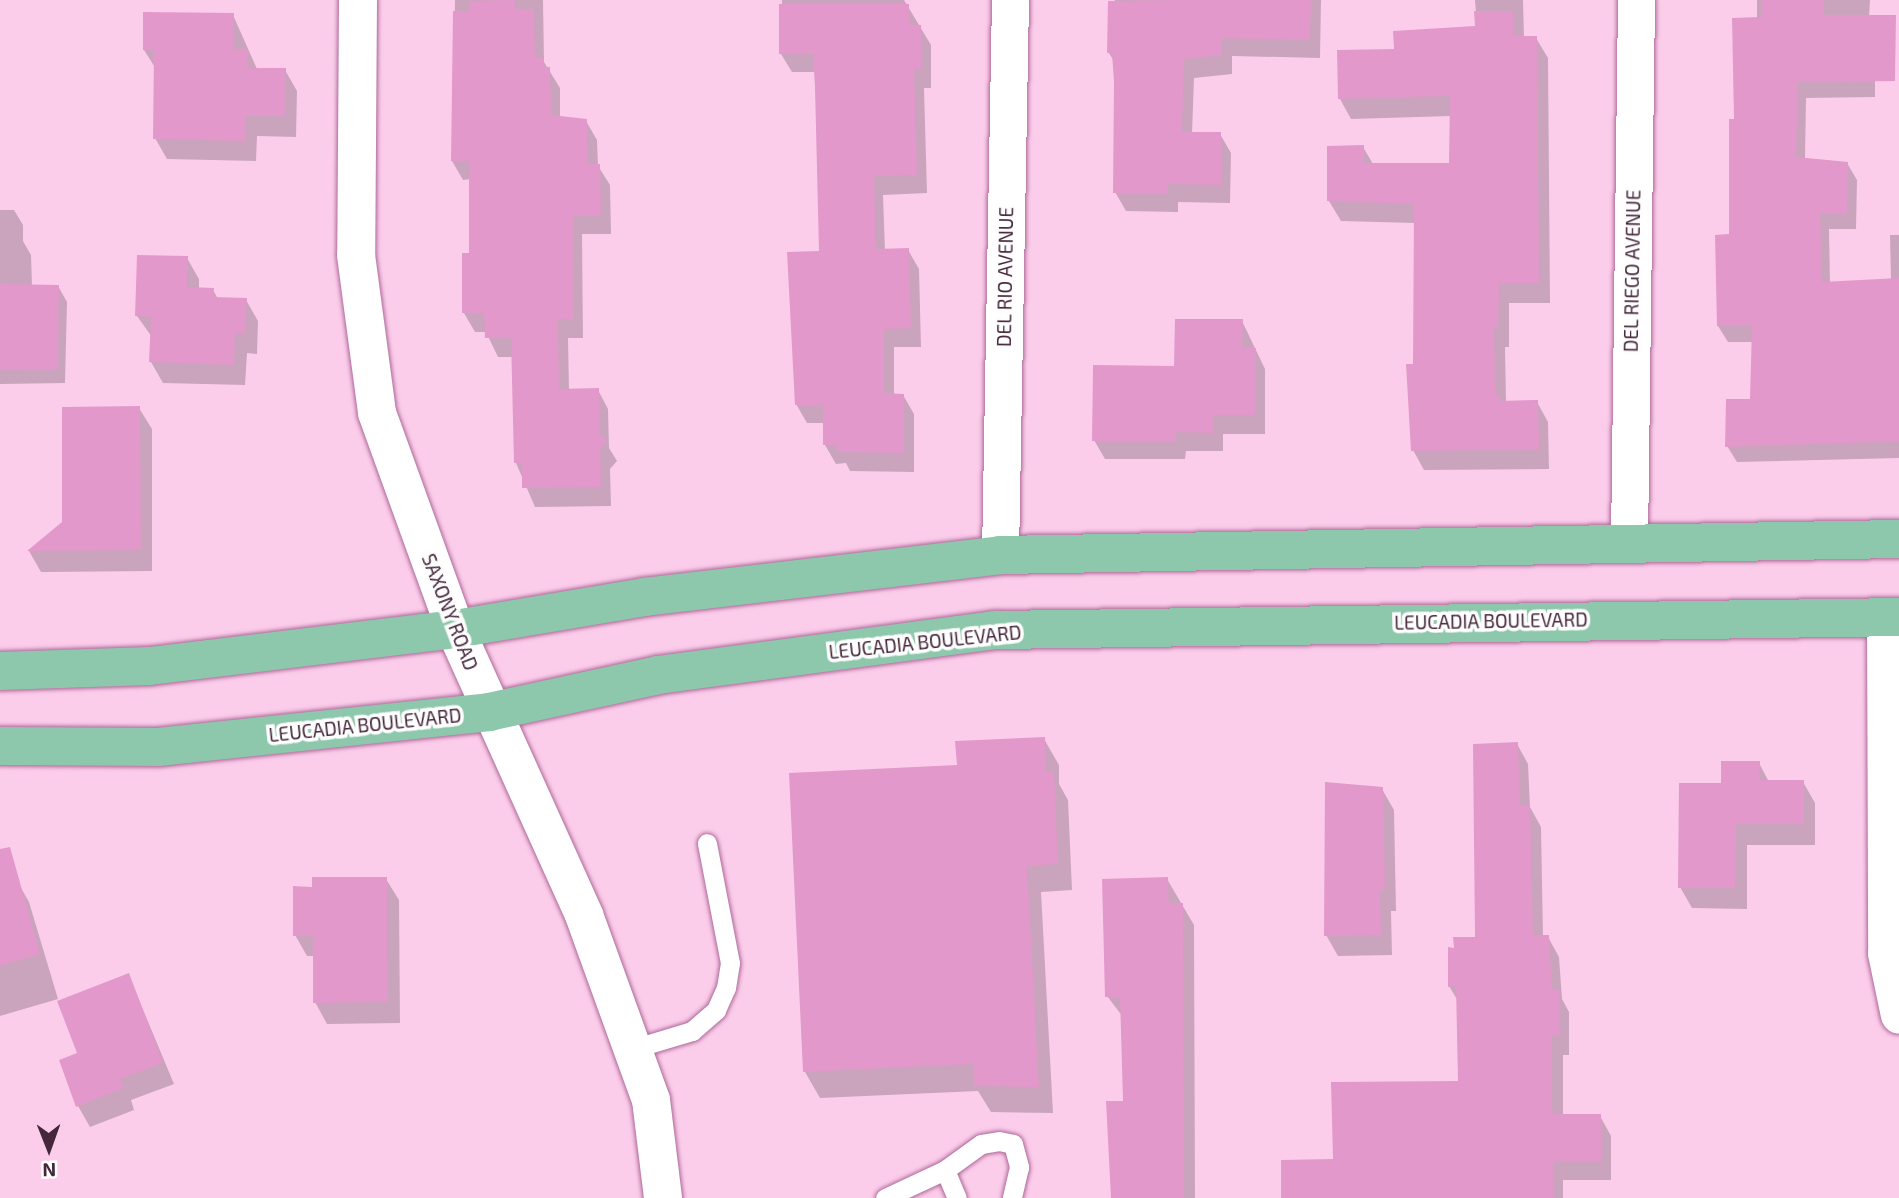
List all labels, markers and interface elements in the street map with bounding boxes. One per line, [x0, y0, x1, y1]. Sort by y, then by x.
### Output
street label: DEL RIEGO AVENUE [1619, 189, 1645, 353]
street label: DEL RIO AVENUE [992, 206, 1018, 348]
street label: SAXONY ROAD [417, 550, 483, 674]
street label: LEUCADIA BOULEVARD [1394, 608, 1588, 634]
street label: LEUCADIA BOULEVARD [827, 621, 1023, 663]
street label: LEUCADIA BOULEVARD [267, 704, 463, 746]
north arrow [14, 1114, 84, 1184]
text: N [42, 1159, 56, 1182]

